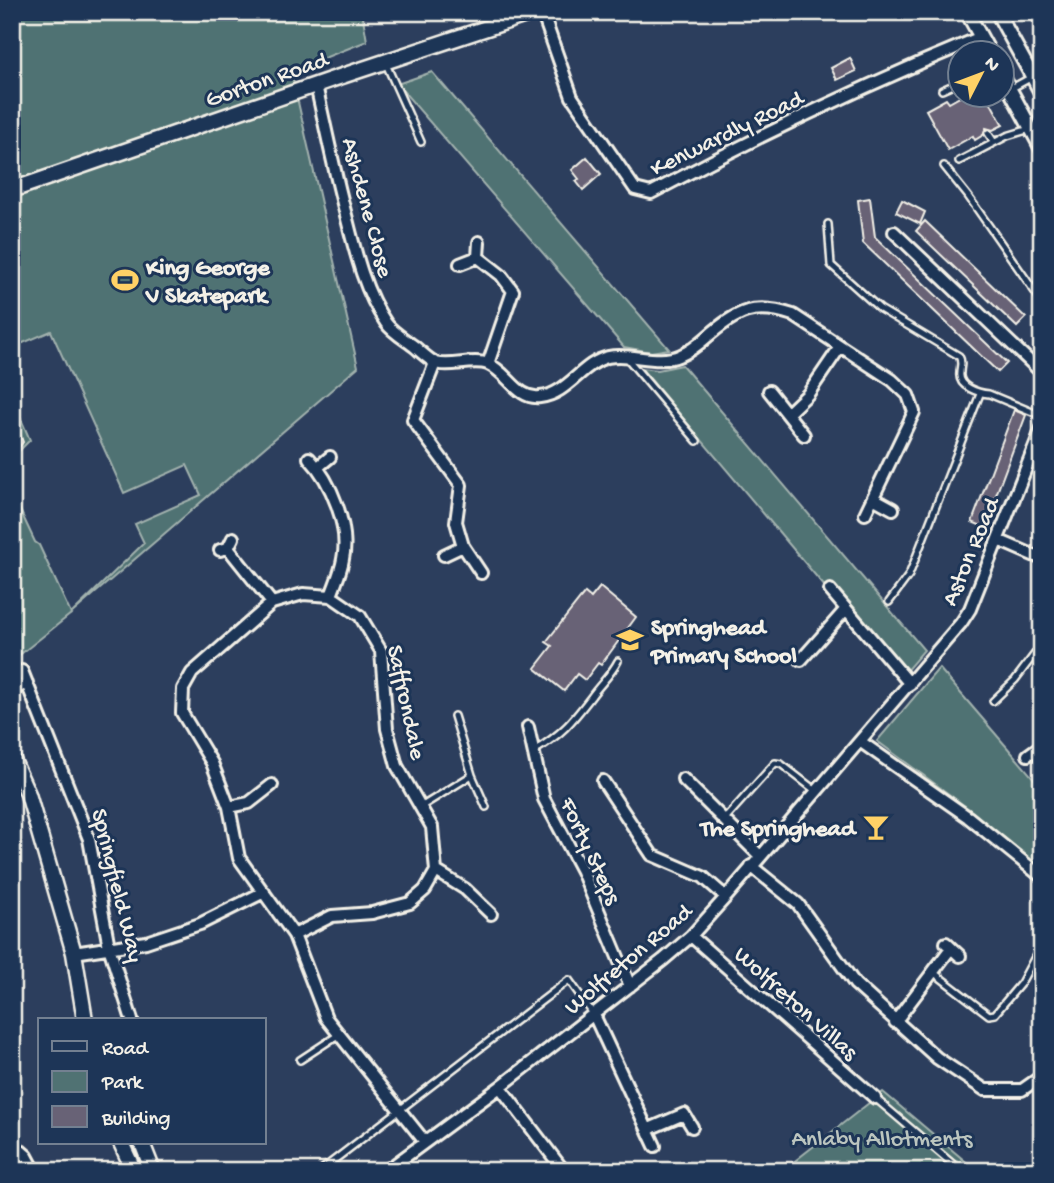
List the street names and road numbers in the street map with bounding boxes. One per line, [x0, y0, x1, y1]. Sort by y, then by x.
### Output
street label: Gorton Road [202, 46, 334, 116]
street label: Kenwardly Road [646, 85, 811, 185]
street label: Ashdene Close [333, 135, 398, 282]
street label: Aston Road [936, 492, 1009, 611]
street label: Saffrondale [378, 643, 431, 763]
street label: Forty Steps [551, 793, 627, 911]
street label: Springfield Way [83, 806, 149, 966]
street label: Wolfreton Road [559, 898, 701, 1023]
street label: Wolfreton Villas [727, 941, 864, 1069]

